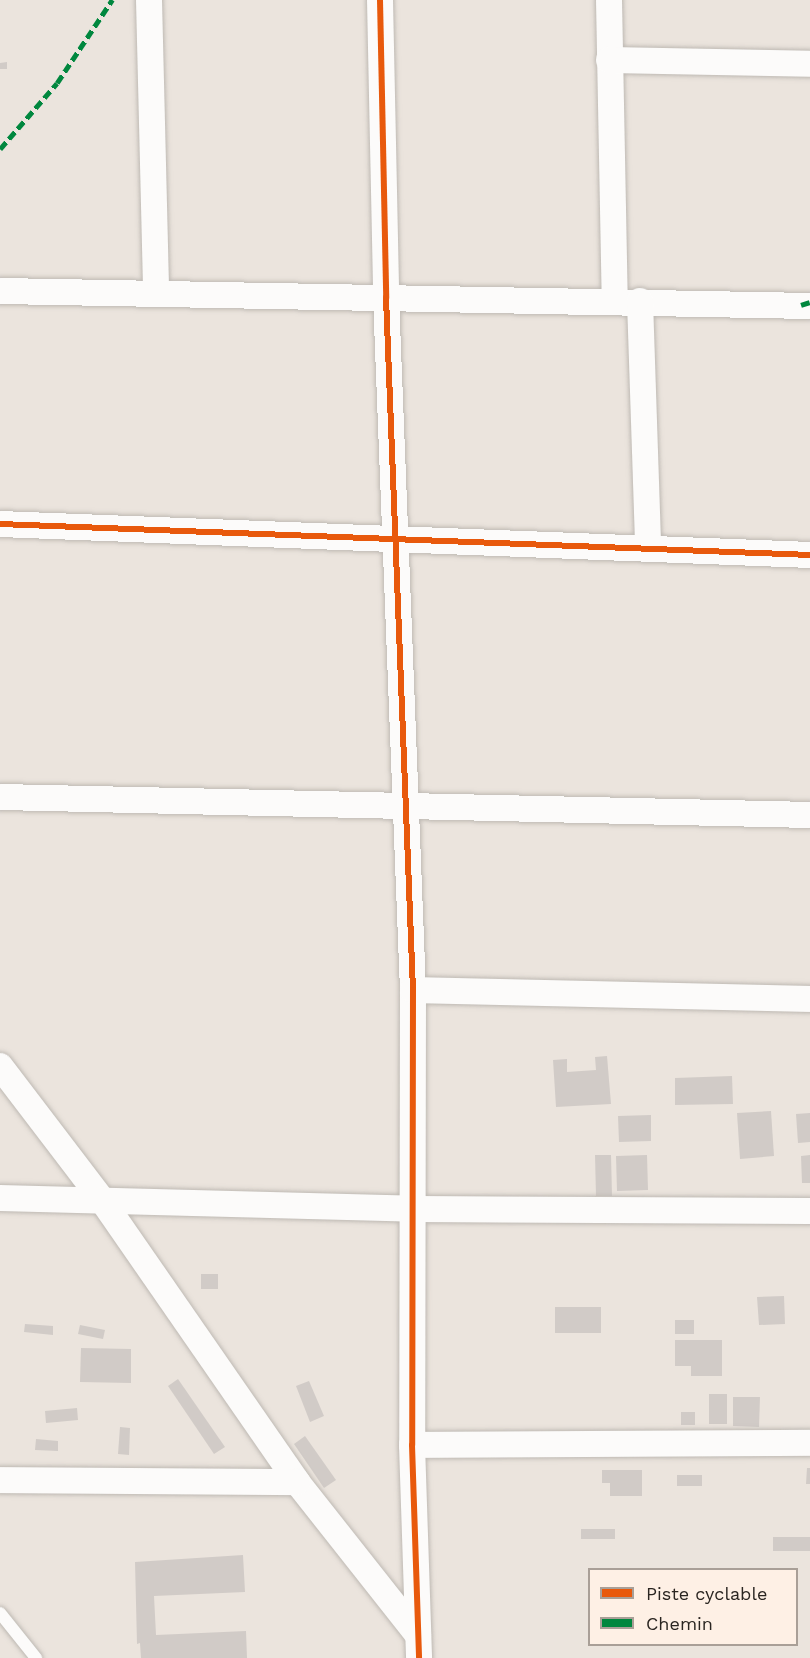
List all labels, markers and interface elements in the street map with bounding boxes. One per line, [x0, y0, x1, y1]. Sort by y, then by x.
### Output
legend [588, 1568, 798, 1646]
text: Piste cyclable [646, 1583, 767, 1604]
text: Chemin [646, 1613, 713, 1634]

